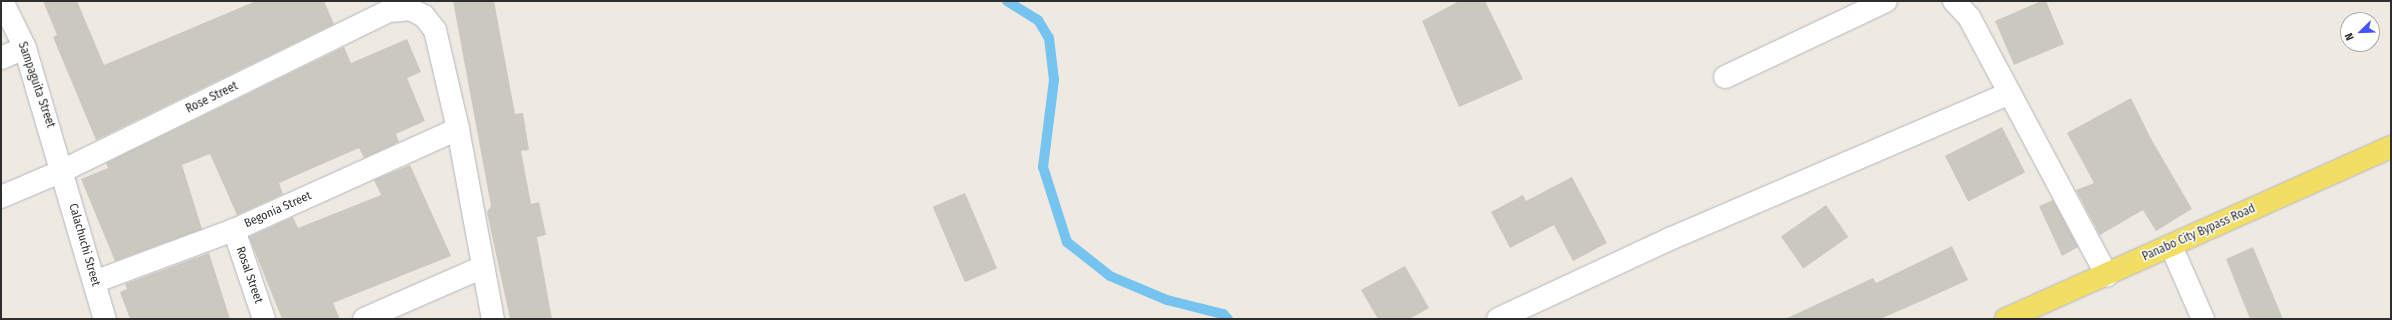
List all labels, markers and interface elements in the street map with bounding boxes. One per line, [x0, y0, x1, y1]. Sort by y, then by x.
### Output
north arrow [2340, 12, 2380, 52]
text: N [2342, 31, 2357, 42]
street label: Sampaguita Street [15, 40, 57, 130]
street label: Rose Street [184, 79, 240, 117]
street label: Begonia Street [242, 189, 314, 231]
street label: Calachuchi Street [65, 202, 103, 288]
street label: Panabo City Bypass Road [2140, 202, 2258, 264]
street label: Rosal Street [233, 245, 265, 305]

